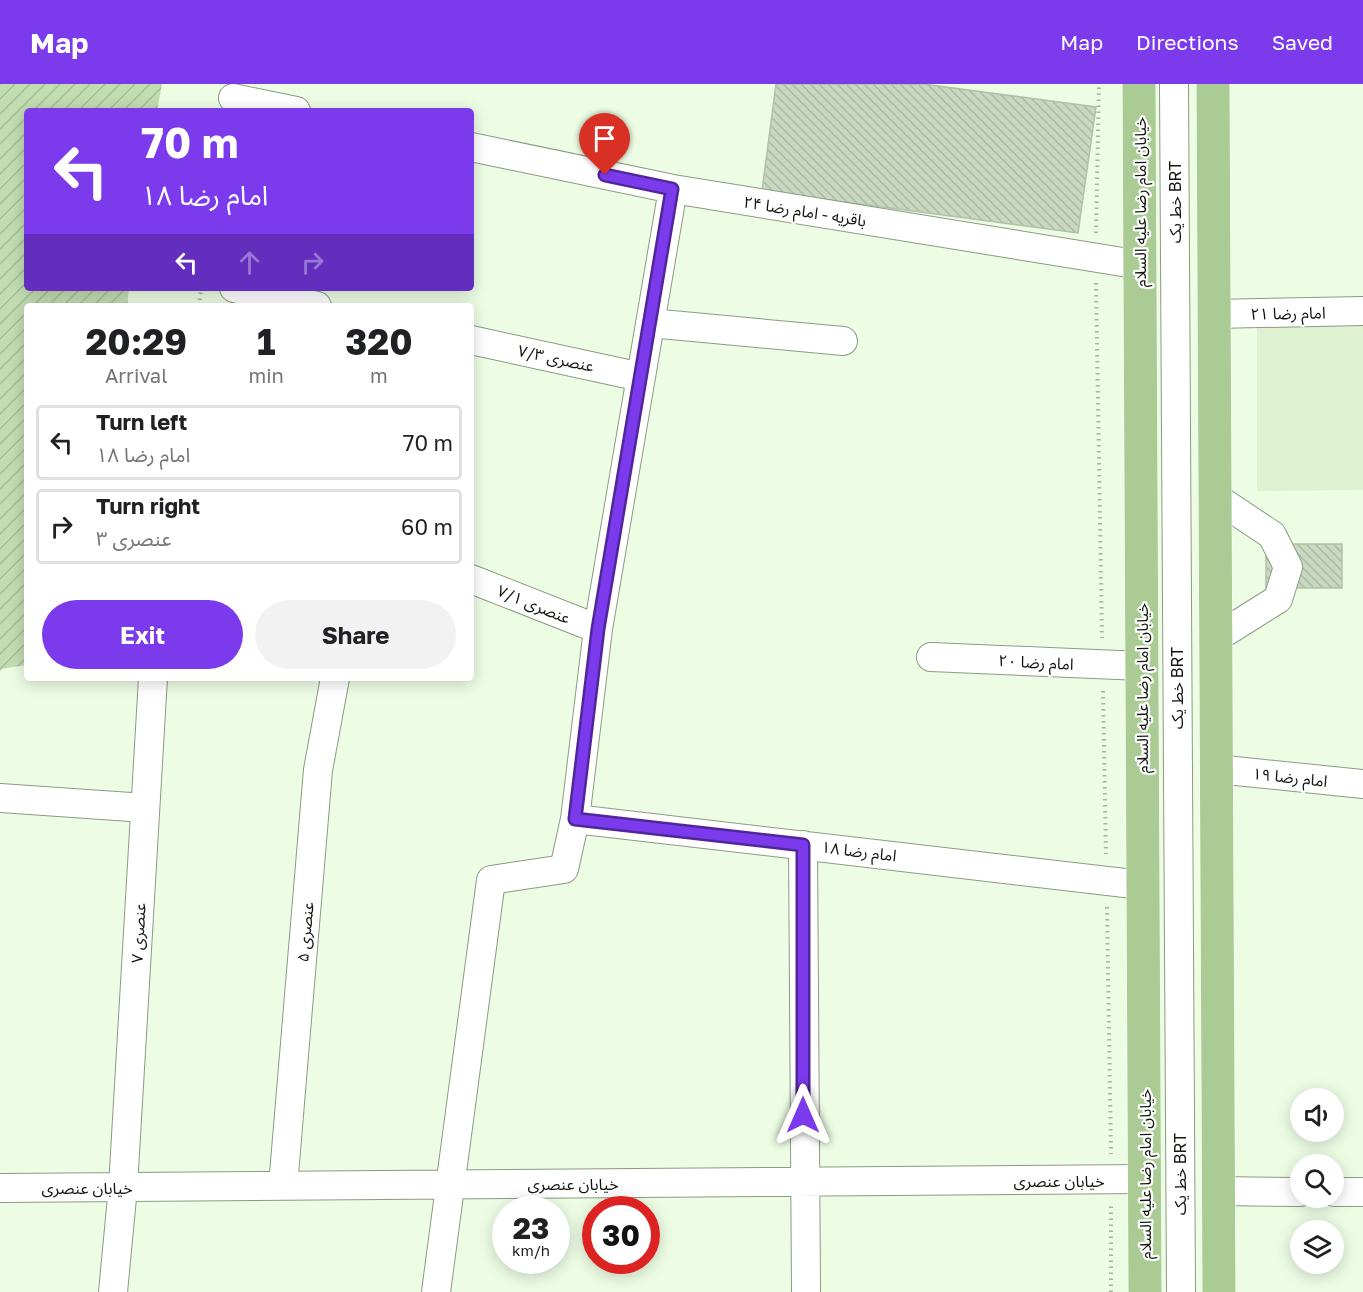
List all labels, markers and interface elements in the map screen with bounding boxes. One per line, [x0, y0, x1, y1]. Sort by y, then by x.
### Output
text: Map [30, 26, 88, 59]
text: Map [1060, 29, 1103, 55]
text: Directions [1136, 29, 1239, 55]
text: Saved [1272, 29, 1333, 55]
pin [579, 113, 630, 175]
text: 70 m [141, 117, 238, 167]
street label: خیابان امام رضا علیه السلام [1130, 117, 1153, 287]
icon: arrive [588, 122, 621, 155]
icon: left [42, 132, 120, 210]
street label: خط یک BRT [1165, 161, 1185, 243]
text: امام رضا ۱۸ [141, 179, 268, 211]
street label: باقریه - امام رضا ۲۴ [742, 191, 868, 234]
icon: left [170, 246, 203, 279]
icon: ahead [233, 246, 266, 279]
icon: right [296, 246, 329, 279]
street label: امام رضا ۲۱ [1250, 302, 1326, 327]
text: 20:29 [85, 320, 187, 363]
text: 1 [257, 320, 275, 363]
text: 320 [345, 320, 413, 363]
street label: عنصری ۷/۳ [516, 340, 596, 376]
text: Arrival [105, 363, 168, 387]
text: min [248, 363, 284, 387]
text: m [370, 363, 388, 387]
text: Turn left [96, 408, 187, 435]
icon: left [45, 426, 78, 459]
text: 70 m [403, 429, 453, 456]
text: امام رضا ۱۸ [96, 442, 190, 466]
text: Turn right [96, 492, 200, 519]
icon: right [45, 510, 78, 543]
text: 60 m [401, 513, 453, 540]
text: عنصری ۳ [96, 526, 171, 550]
street label: عنصری ۷/۱ [494, 580, 574, 628]
button: Exit [42, 600, 243, 669]
button: Share [255, 600, 456, 669]
street label: خیابان امام رضا علیه السلام [1132, 603, 1155, 773]
street label: خط یک BRT [1167, 647, 1187, 729]
street label: امام رضا ۲۰ [998, 650, 1074, 677]
street label: امام رضا ۱۹ [1251, 763, 1329, 794]
street label: امام رضا ۱۸ [820, 836, 898, 868]
street label: عنصری ۵ [292, 901, 318, 963]
street label: عنصری ۷ [126, 902, 150, 964]
position arrow [771, 1083, 835, 1147]
map controls [1290, 1088, 1344, 1274]
button: sound [1290, 1088, 1344, 1142]
street label: خیابان امام رضا علیه السلام [1135, 1089, 1158, 1259]
street label: خط یک BRT [1170, 1133, 1190, 1215]
button: search [1290, 1154, 1344, 1208]
street label: خیابان عنصری [1013, 1171, 1105, 1191]
street label: خیابان عنصری [527, 1174, 619, 1194]
street label: خیابان عنصری [41, 1178, 133, 1198]
speed limit sign: 30 [582, 1196, 660, 1274]
text: 23 [513, 1210, 549, 1246]
button: layers [1290, 1220, 1344, 1274]
text: km/h [512, 1241, 550, 1259]

